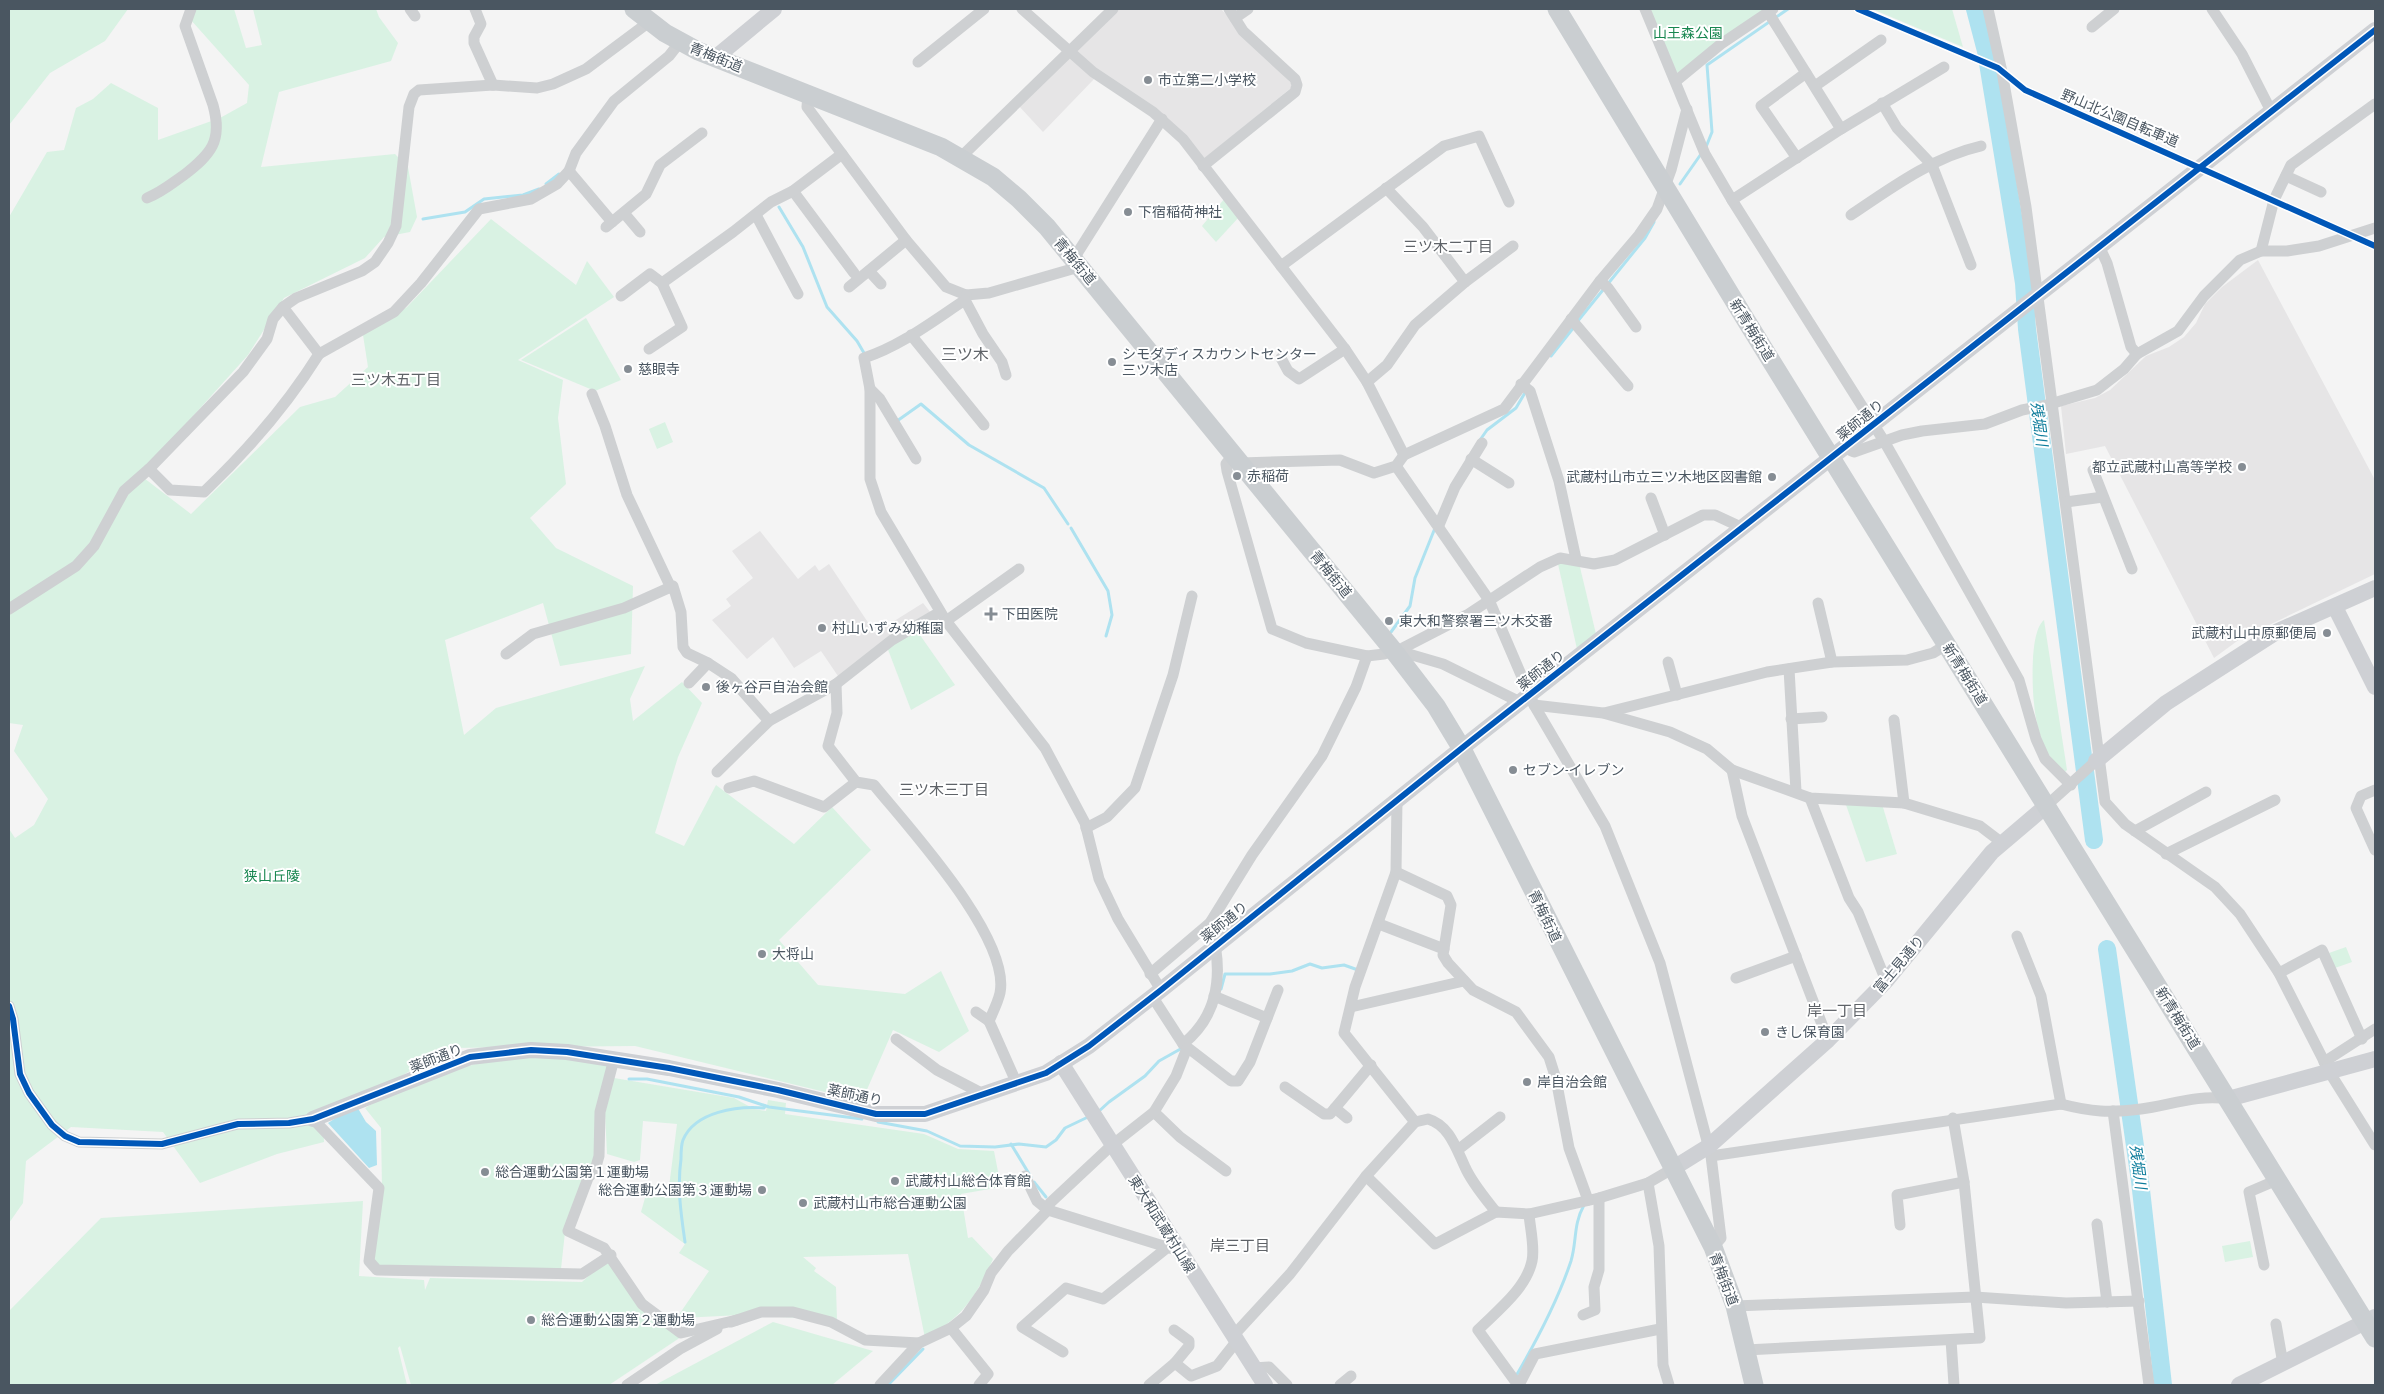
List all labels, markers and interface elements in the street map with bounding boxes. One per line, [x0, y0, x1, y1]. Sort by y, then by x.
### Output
park label: 山王森公園 [1653, 25, 1723, 41]
street label: 青梅街道 [687, 39, 745, 75]
place label: 市立第二小学校 [1158, 72, 1256, 88]
marker: 市立第二小学校 [1142, 74, 1154, 86]
street label: 野山北公園自転車道 [2059, 86, 2181, 150]
place label: 下宿稲荷神社 [1138, 204, 1222, 220]
marker: 下宿稲荷神社 [1122, 206, 1134, 218]
street label: 青梅街道 [1051, 234, 1099, 288]
district label: 三ツ木二丁目 [1403, 238, 1493, 255]
street label: 新青梅街道 [1727, 296, 1777, 364]
district label: 三ツ木 [941, 345, 989, 363]
place label: シモダディスカウントセンター 三ツ木店 [1122, 346, 1317, 378]
marker: シモダディスカウントセンター 三ツ木店 [1106, 356, 1118, 368]
place label: 慈眼寺 [638, 361, 680, 377]
marker: 慈眼寺 [622, 363, 634, 375]
district label: 三ツ木五丁目 [351, 371, 441, 388]
street label: 薬師通り [1833, 396, 1887, 444]
water label: 残堀川 [2028, 400, 2051, 449]
place label: 都立武蔵村山高等学校 [2092, 459, 2232, 475]
marker: 都立武蔵村山高等学校 [2236, 461, 2248, 473]
place label: 赤稲荷 [1247, 468, 1289, 484]
place label: 武蔵村山市立三ツ木地区図書館 [1566, 469, 1762, 485]
marker: 赤稲荷 [1231, 470, 1243, 482]
marker: 武蔵村山市立三ツ木地区図書館 [1766, 471, 1778, 483]
street label: 青梅街道 [1307, 547, 1355, 601]
place label: 下田医院 [1002, 606, 1058, 622]
marker: 下田医院 [984, 607, 998, 621]
place label: 東大和警察署三ツ木交番 [1399, 613, 1553, 629]
marker: 東大和警察署三ツ木交番 [1383, 615, 1395, 627]
place label: 村山いずみ幼稚園 [832, 620, 944, 636]
marker: 村山いずみ幼稚園 [816, 622, 828, 634]
place label: 武蔵村山中原郵便局 [2191, 625, 2317, 641]
marker: 武蔵村山中原郵便局 [2321, 627, 2333, 639]
street label: 新青梅街道 [1940, 640, 1990, 708]
street label: 薬師通り [1514, 646, 1568, 694]
place label: 後ヶ谷戸自治会館 [716, 679, 828, 695]
marker: 後ヶ谷戸自治会館 [700, 681, 712, 693]
place label: セブン-イレブン [1523, 762, 1625, 778]
marker: セブン-イレブン [1507, 764, 1519, 776]
district label: 三ツ木三丁目 [899, 781, 989, 798]
park label: 狭山丘陵 [244, 868, 300, 884]
street label: 青梅街道 [1526, 887, 1564, 945]
street label: 薬師通り [1197, 898, 1251, 946]
street label: 富士見通り [1870, 932, 1928, 996]
place label: 大将山 [772, 946, 814, 962]
marker: 大将山 [756, 948, 768, 960]
street label: 新青梅街道 [2153, 984, 2203, 1052]
district label: 岸一丁目 [1807, 1002, 1867, 1019]
place label: きし保育園 [1775, 1024, 1845, 1040]
marker: きし保育園 [1759, 1026, 1771, 1038]
street label: 薬師通り [407, 1040, 465, 1076]
place label: 岸自治会館 [1537, 1074, 1607, 1090]
marker: 岸自治会館 [1521, 1076, 1533, 1088]
street label: 薬師通り [826, 1081, 884, 1109]
water label: 残堀川 [2127, 1143, 2150, 1192]
place label: 総合運動公園第１運動場 [495, 1164, 649, 1180]
marker: 総合運動公園第１運動場 [479, 1166, 491, 1178]
street label: 東大和武蔵村山線 [1126, 1172, 1198, 1276]
place label: 武蔵村山総合体育館 [905, 1173, 1031, 1189]
marker: 武蔵村山総合体育館 [889, 1175, 901, 1187]
place label: 総合運動公園第３運動場 [598, 1182, 752, 1198]
marker: 総合運動公園第３運動場 [756, 1184, 768, 1196]
place label: 武蔵村山市総合運動公園 [813, 1195, 967, 1211]
marker: 武蔵村山市総合運動公園 [797, 1197, 809, 1209]
district label: 岸三丁目 [1210, 1237, 1270, 1254]
street label: 青梅街道 [1706, 1250, 1742, 1308]
place label: 総合運動公園第２運動場 [541, 1312, 695, 1328]
marker: 総合運動公園第２運動場 [525, 1314, 537, 1326]

